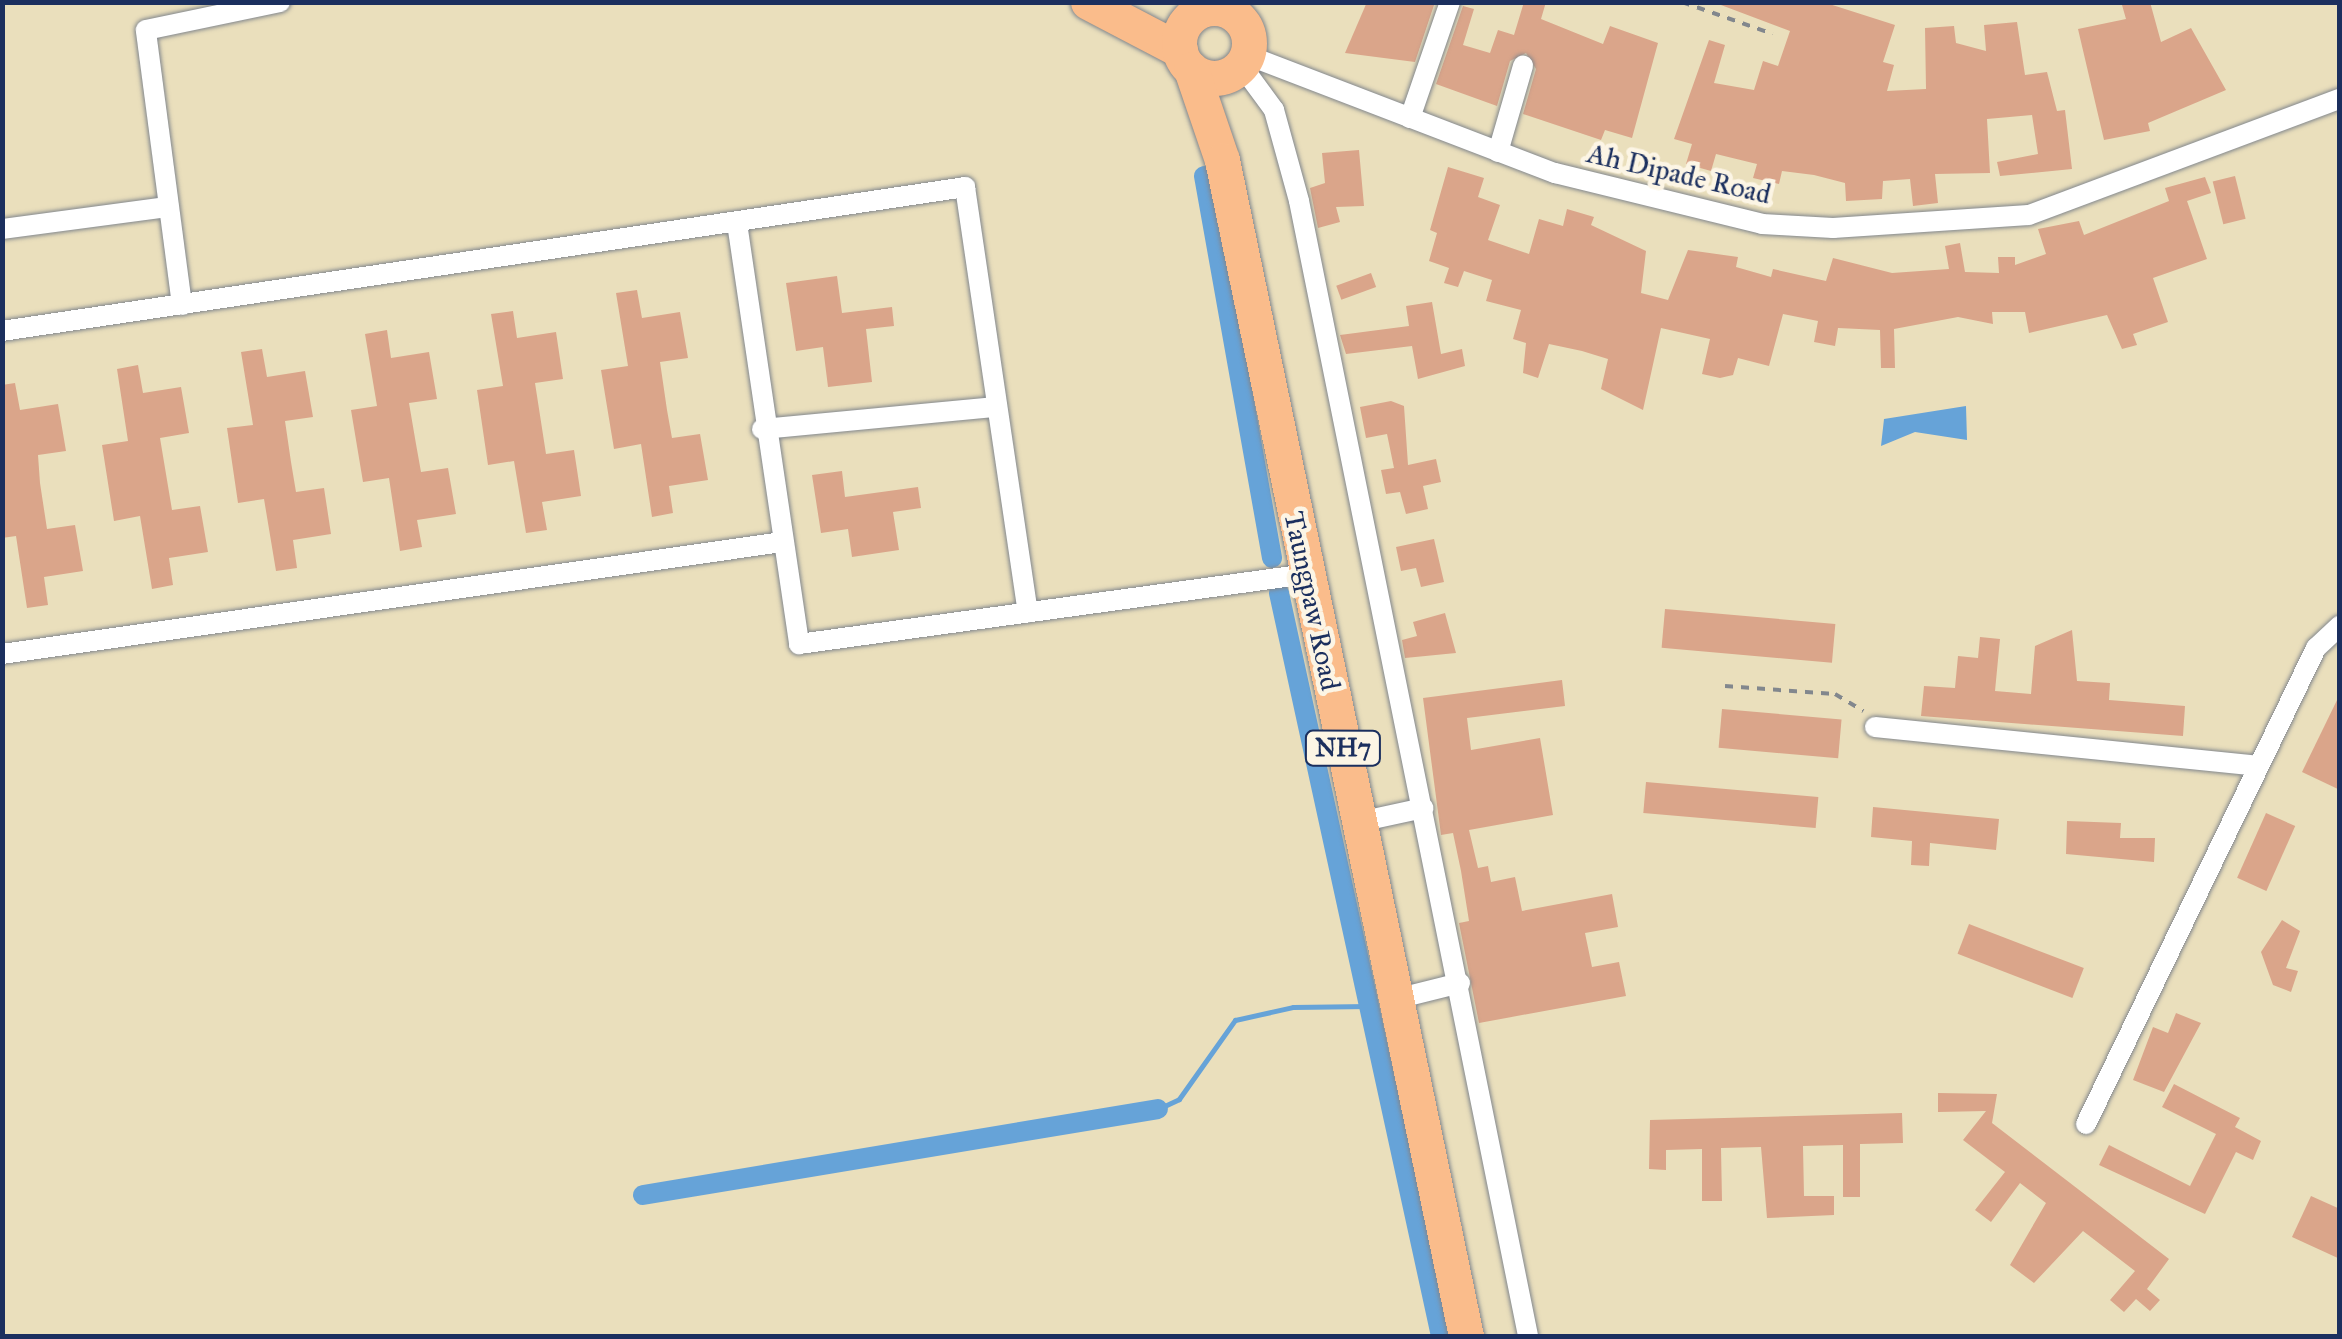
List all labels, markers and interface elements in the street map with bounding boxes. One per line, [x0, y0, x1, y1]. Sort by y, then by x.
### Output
street label: Ah Dipade Road [1584, 137, 1774, 211]
street label: Taungpaw Road [1277, 508, 1347, 694]
road number: NH7 [1303, 728, 1383, 768]

